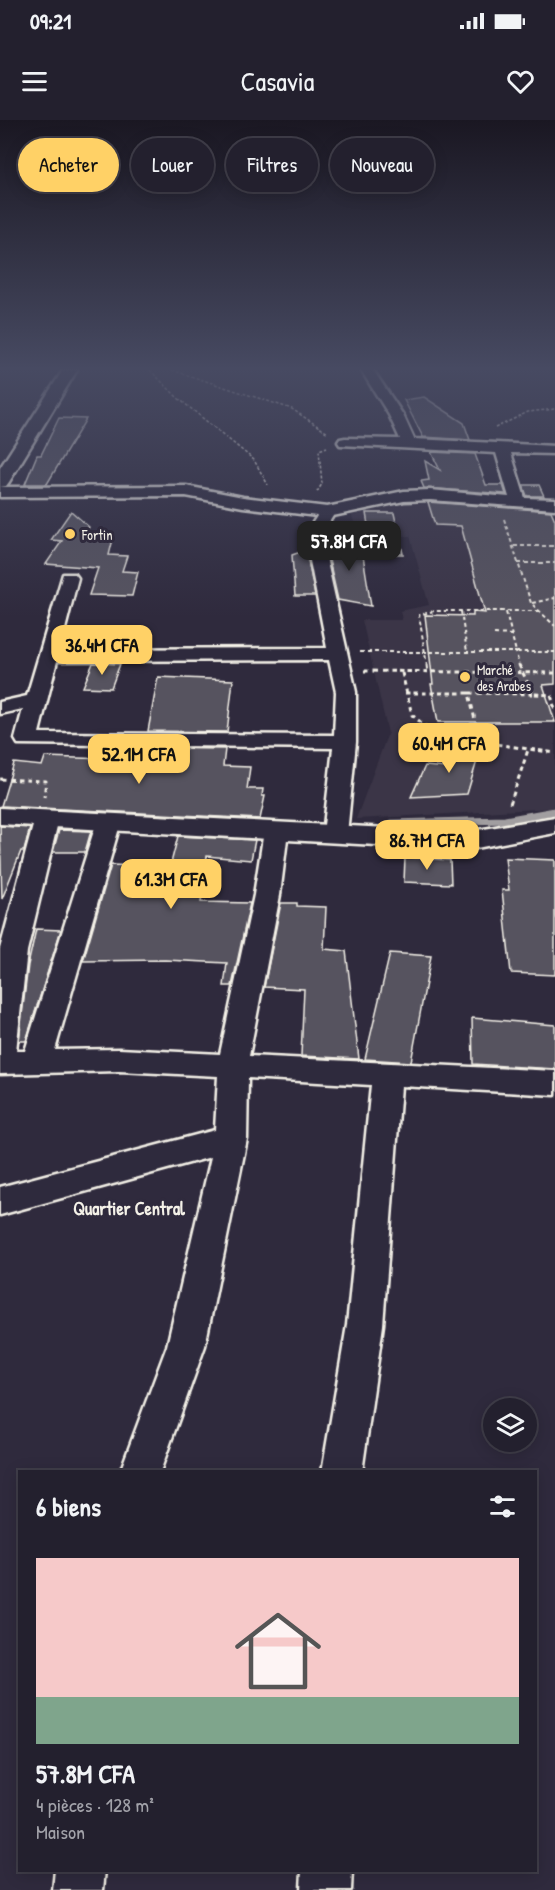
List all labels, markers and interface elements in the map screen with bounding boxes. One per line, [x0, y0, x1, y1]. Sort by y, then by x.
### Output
text: 09:21 [30, 6, 71, 36]
text: Casavia [241, 63, 314, 99]
icon: menu [18, 65, 51, 98]
icon: heart [504, 65, 537, 98]
chip: Acheter [18, 138, 119, 192]
chip: Louer [131, 138, 214, 192]
chip: Filtres [226, 138, 318, 192]
chip: Nouveau [330, 138, 434, 192]
pin: 57.8M CFA [280, 521, 418, 572]
place label: Fortin [81, 525, 113, 544]
marker: Fortin [63, 527, 77, 541]
text: 57.8M CFA [311, 527, 387, 554]
pin: 36.4M CFA [33, 625, 171, 676]
text: 36.4M CFA [65, 631, 139, 658]
place label: Marché des Arabes [477, 660, 531, 695]
marker: Marché des Arabes [458, 670, 472, 684]
pin: 60.4M CFA [380, 723, 518, 774]
text: 60.4M CFA [412, 729, 486, 756]
pin: 52.1M CFA [70, 734, 208, 785]
text: 52.1M CFA [102, 740, 176, 767]
pin: 86.7M CFA [358, 820, 496, 871]
text: 86.7M CFA [389, 826, 465, 853]
pin: 61.3M CFA [102, 859, 240, 910]
text: 61.3M CFA [134, 865, 208, 892]
district label: Quartier Central [73, 1196, 186, 1221]
map controls [483, 1398, 537, 1452]
button: layers [483, 1398, 537, 1452]
text: 6 biens [36, 1489, 101, 1524]
icon: filters [486, 1490, 519, 1523]
icon: home [224, 1597, 332, 1705]
text: 57.8M CFA [36, 1756, 135, 1791]
text: 4 pièces · 128 m² [36, 1791, 154, 1818]
text: Maison [36, 1818, 85, 1845]

